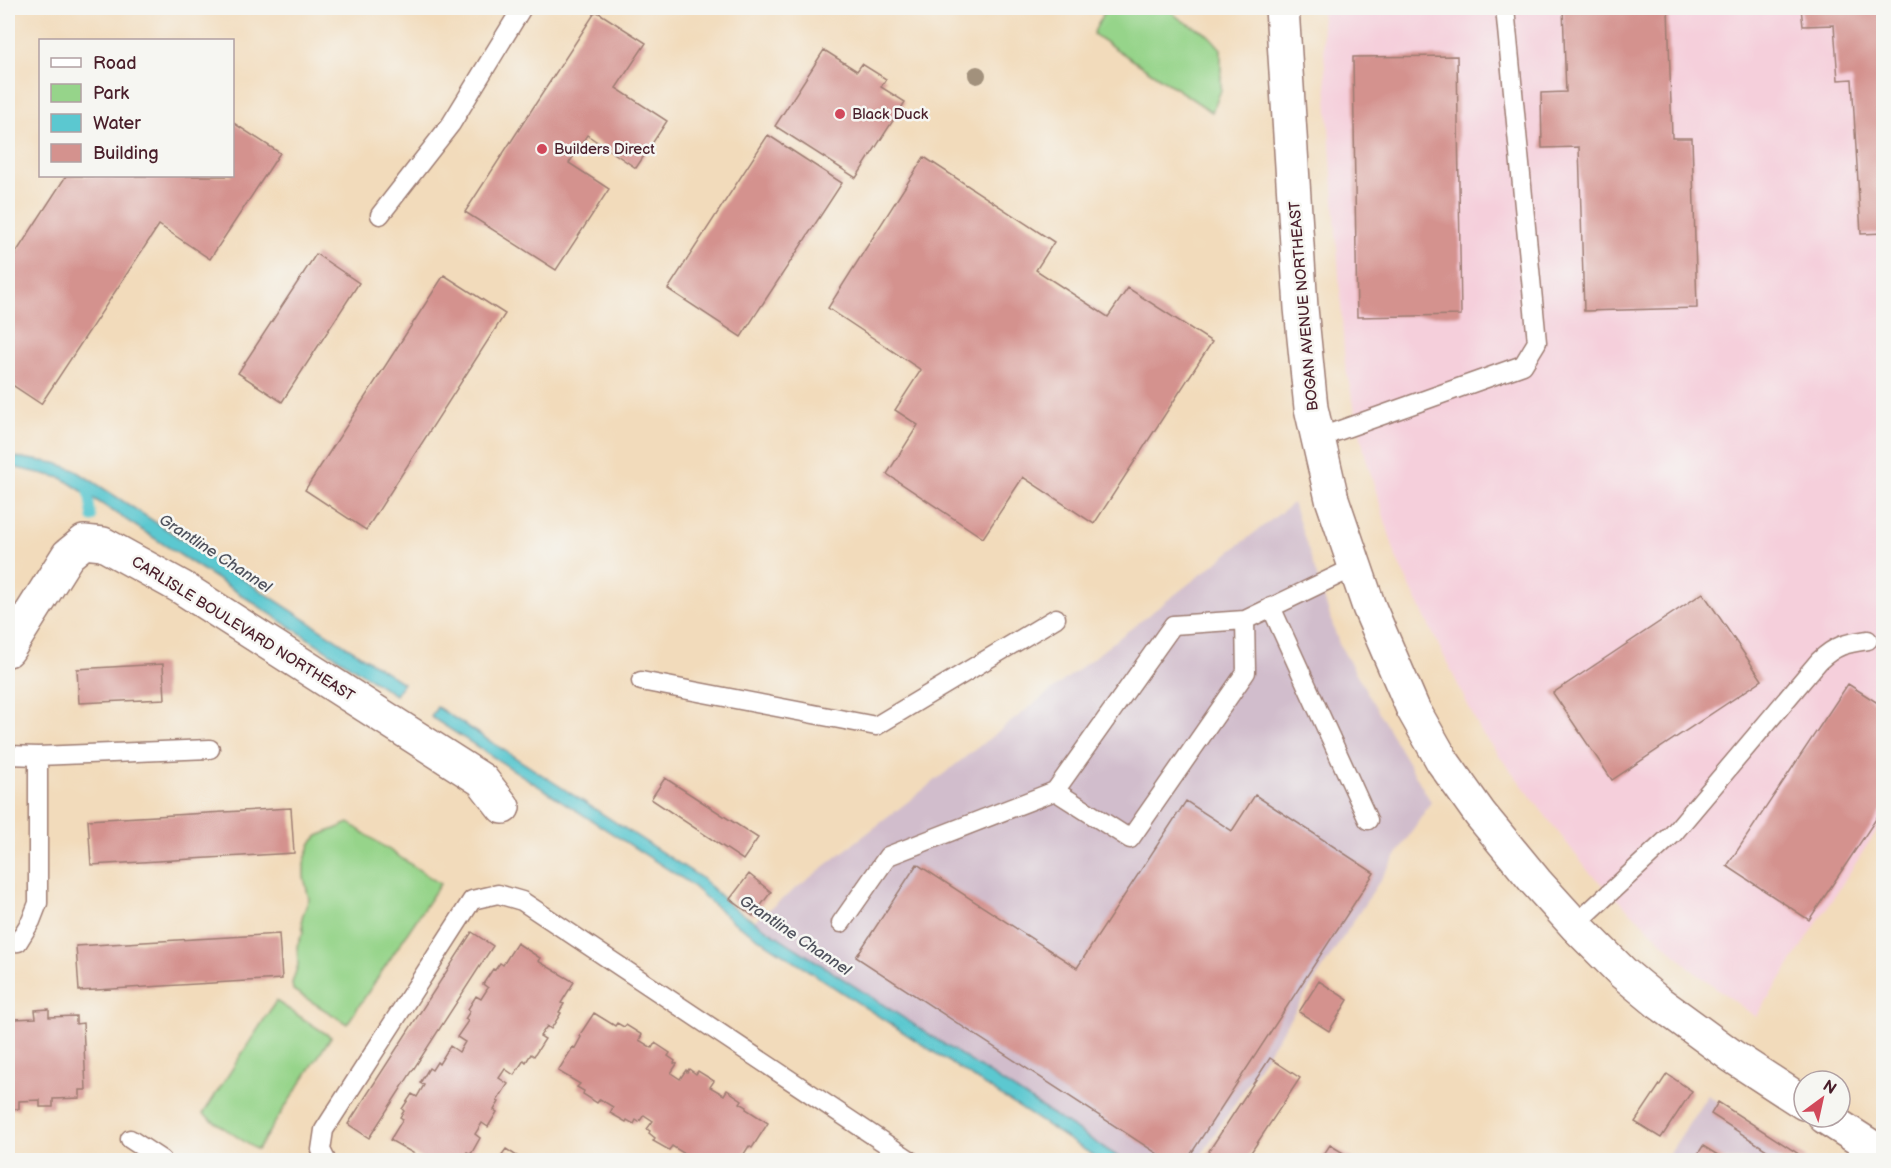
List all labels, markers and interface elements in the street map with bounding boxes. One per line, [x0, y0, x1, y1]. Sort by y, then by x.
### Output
legend [39, 39, 234, 177]
text: Road [93, 53, 137, 74]
text: Park [93, 83, 129, 104]
place label: Black Duck [852, 105, 929, 124]
marker: Black Duck [833, 107, 847, 121]
text: Water [93, 113, 141, 134]
place label: Builders Direct [554, 140, 655, 159]
marker: Builders Direct [535, 142, 549, 156]
text: Building [93, 143, 159, 164]
street label: BOGAN AVENUE NORTHEAST [1285, 200, 1323, 412]
water label: Grantline Channel [155, 511, 276, 598]
street label: CARLISLE BOULEVARD NORTHEAST [128, 552, 358, 706]
water label: Grantline Channel [736, 892, 855, 981]
north arrow [1792, 1069, 1852, 1129]
text: N [1819, 1076, 1840, 1099]

